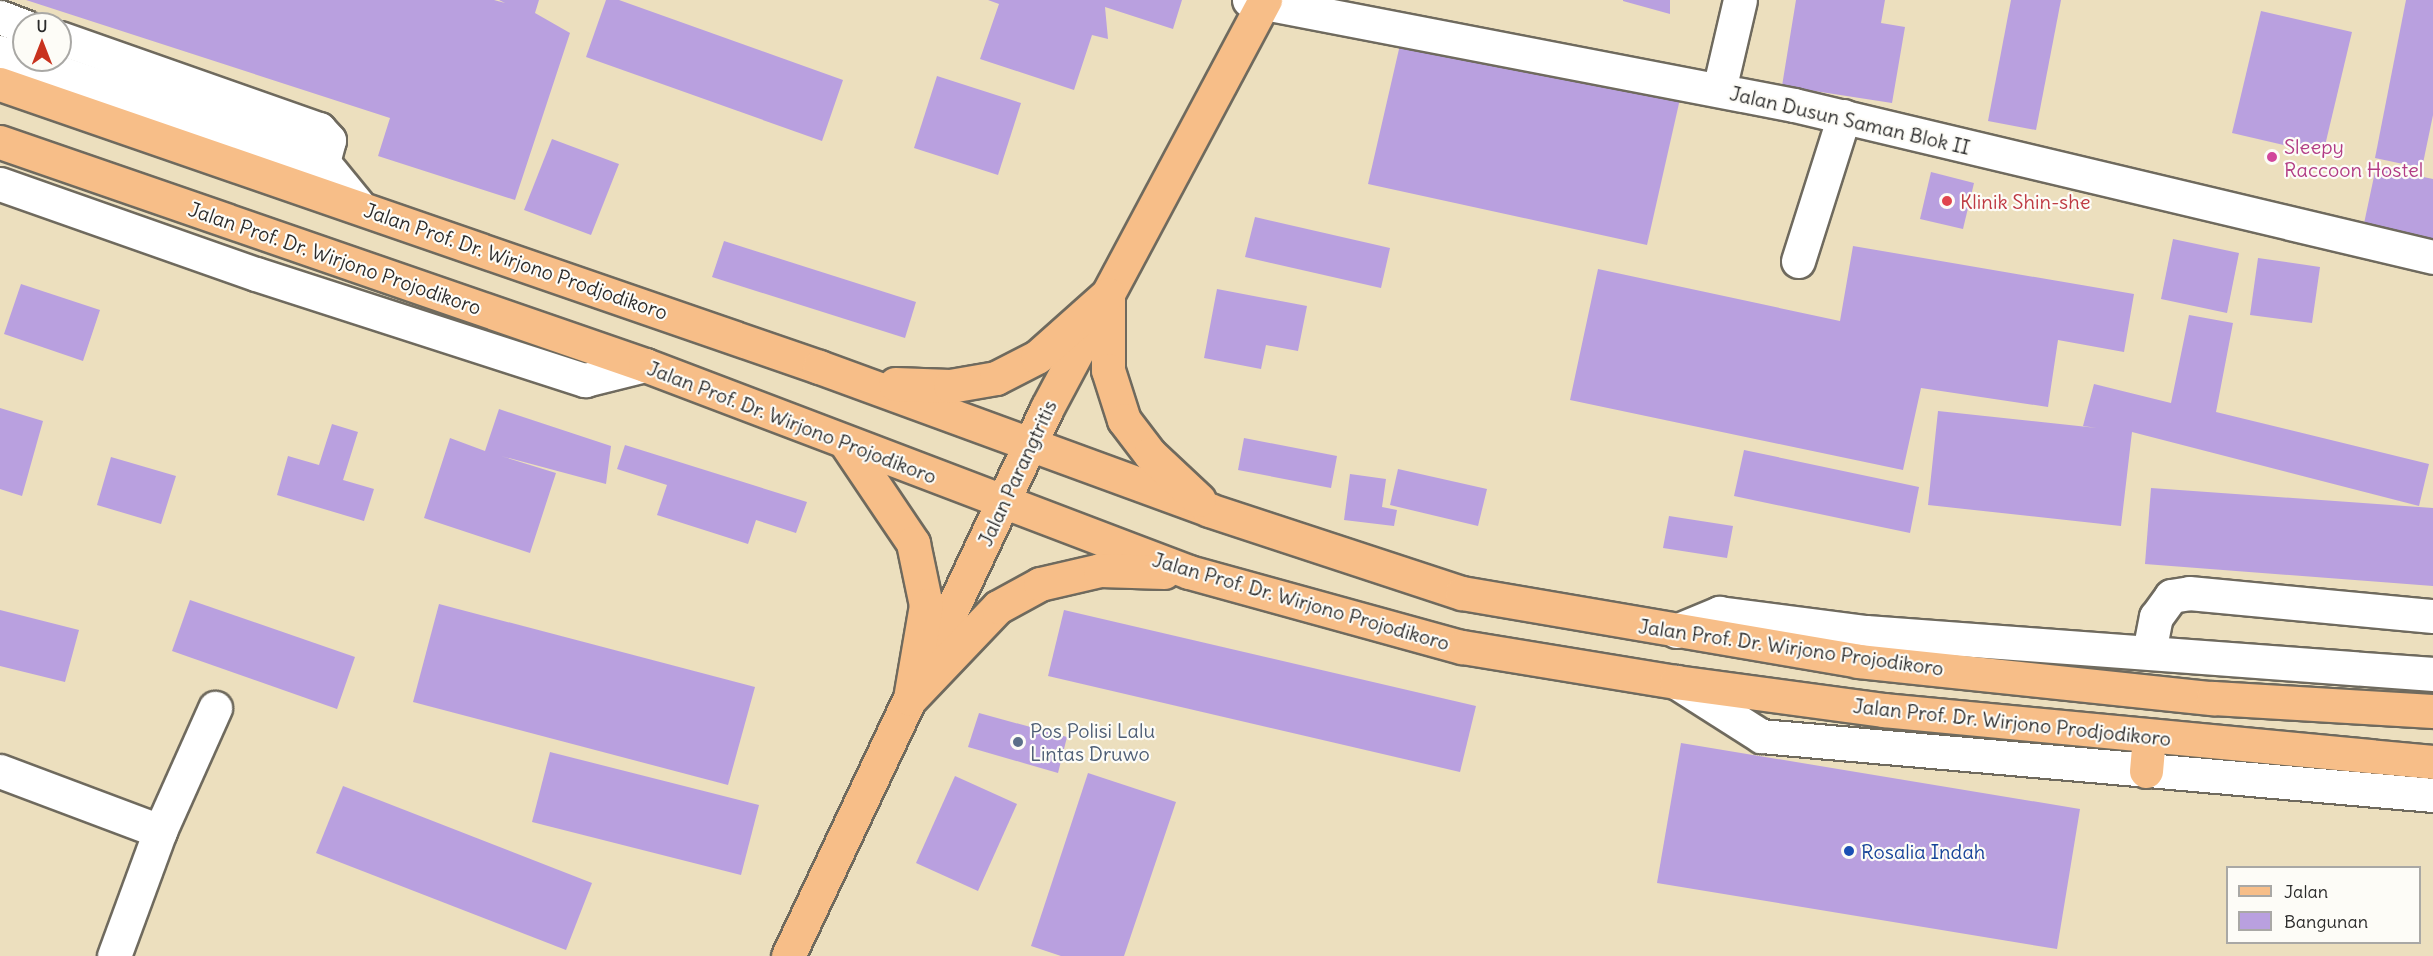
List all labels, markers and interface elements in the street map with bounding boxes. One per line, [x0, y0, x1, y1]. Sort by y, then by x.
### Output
north arrow [12, 12, 72, 72]
text: U [37, 16, 47, 36]
street label: Jalan Dusun Saman Blok II [1728, 81, 1972, 159]
place label: Sleepy Raccoon Hostel [2284, 134, 2423, 181]
marker: Sleepy Raccoon Hostel [2265, 150, 2279, 164]
place label: Klinik Shin-she [1960, 189, 2091, 213]
marker: Klinik Shin-she [1938, 192, 1956, 210]
street label: Jalan Prof. Dr. Wirjono Projodikoro [186, 197, 484, 319]
street label: Jalan Prof. Dr. Wirjono Prodjodikoro [361, 198, 671, 324]
street label: Jalan Prof. Dr. Wirjono Projodikoro [644, 356, 940, 488]
street label: Jalan Parangtritis [973, 396, 1061, 550]
street label: Jalan Prof. Dr. Wirjono Projodikoro [1150, 547, 1452, 655]
street label: Jalan Prof. Dr. Wirjono Projodikoro [1637, 614, 1945, 680]
street label: Jalan Prof. Dr. Wirjono Prodjodikoro [1852, 693, 2172, 751]
place label: Pos Polisi Lalu Lintas Druwo [1030, 718, 1155, 765]
marker: Pos Polisi Lalu Lintas Druwo [1011, 735, 1025, 749]
place label: Rosalia Indah [1861, 839, 1985, 863]
marker: Rosalia Indah [1842, 844, 1856, 858]
legend [2226, 866, 2421, 944]
text: Jalan [2284, 880, 2328, 903]
text: Bangunan [2284, 910, 2368, 933]

